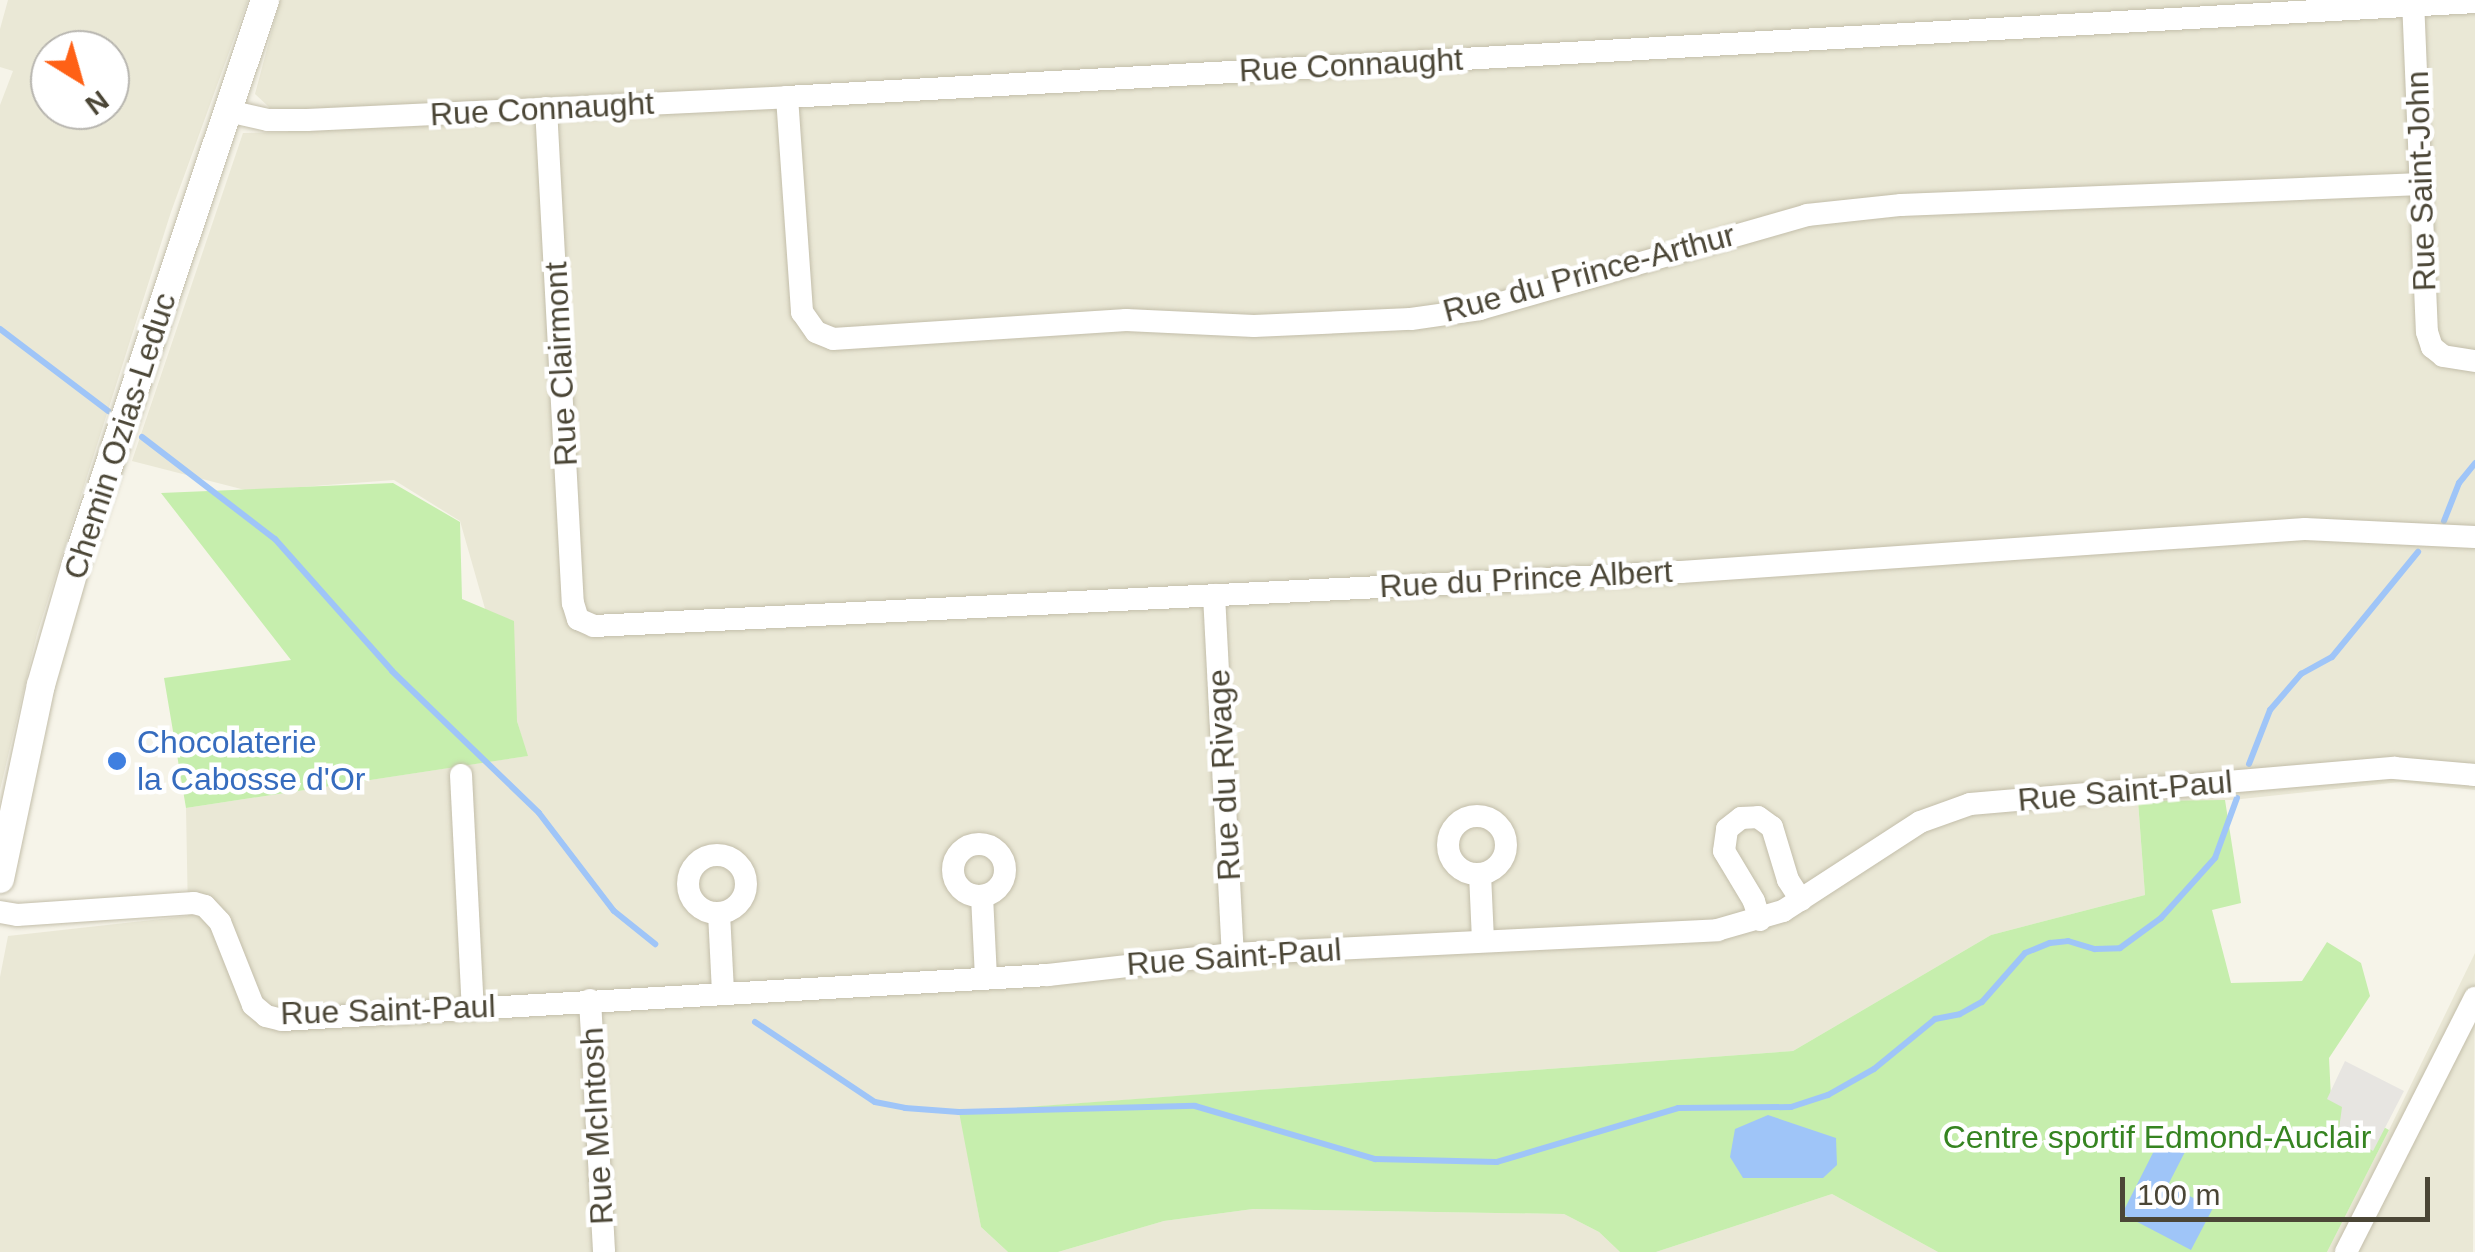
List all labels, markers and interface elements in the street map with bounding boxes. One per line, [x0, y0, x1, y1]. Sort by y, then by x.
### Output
north arrow [30, 30, 130, 130]
street label: Rue Connaught [1238, 40, 1464, 90]
street label: Rue Saint-John [2398, 70, 2444, 292]
text: N [80, 84, 115, 121]
street label: Rue Connaught [429, 84, 655, 134]
street label: Rue du Prince-Arthur [1439, 216, 1739, 330]
street label: Rue Clairmont [536, 261, 586, 467]
street label: Chemin Ozias-Leduc [56, 288, 184, 584]
street label: Rue du Prince Albert [1378, 552, 1674, 606]
street label: Rue du Rivage [1199, 668, 1249, 882]
place label: Chocolaterie la Cabosse d'Or [137, 724, 365, 799]
marker: Chocolaterie la Cabosse d'Or [106, 750, 128, 772]
street label: Rue Saint-Paul [2016, 762, 2234, 820]
street label: Rue Saint-Paul [1125, 930, 1343, 984]
street label: Rue Saint-Paul [280, 987, 496, 1033]
street label: Rue McIntosh [573, 1026, 621, 1226]
park label: Centre sportif Edmond-Auclair [1943, 1118, 2371, 1156]
scale bar [2125, 1157, 2435, 1219]
text: 100 m [2137, 1178, 2220, 1211]

